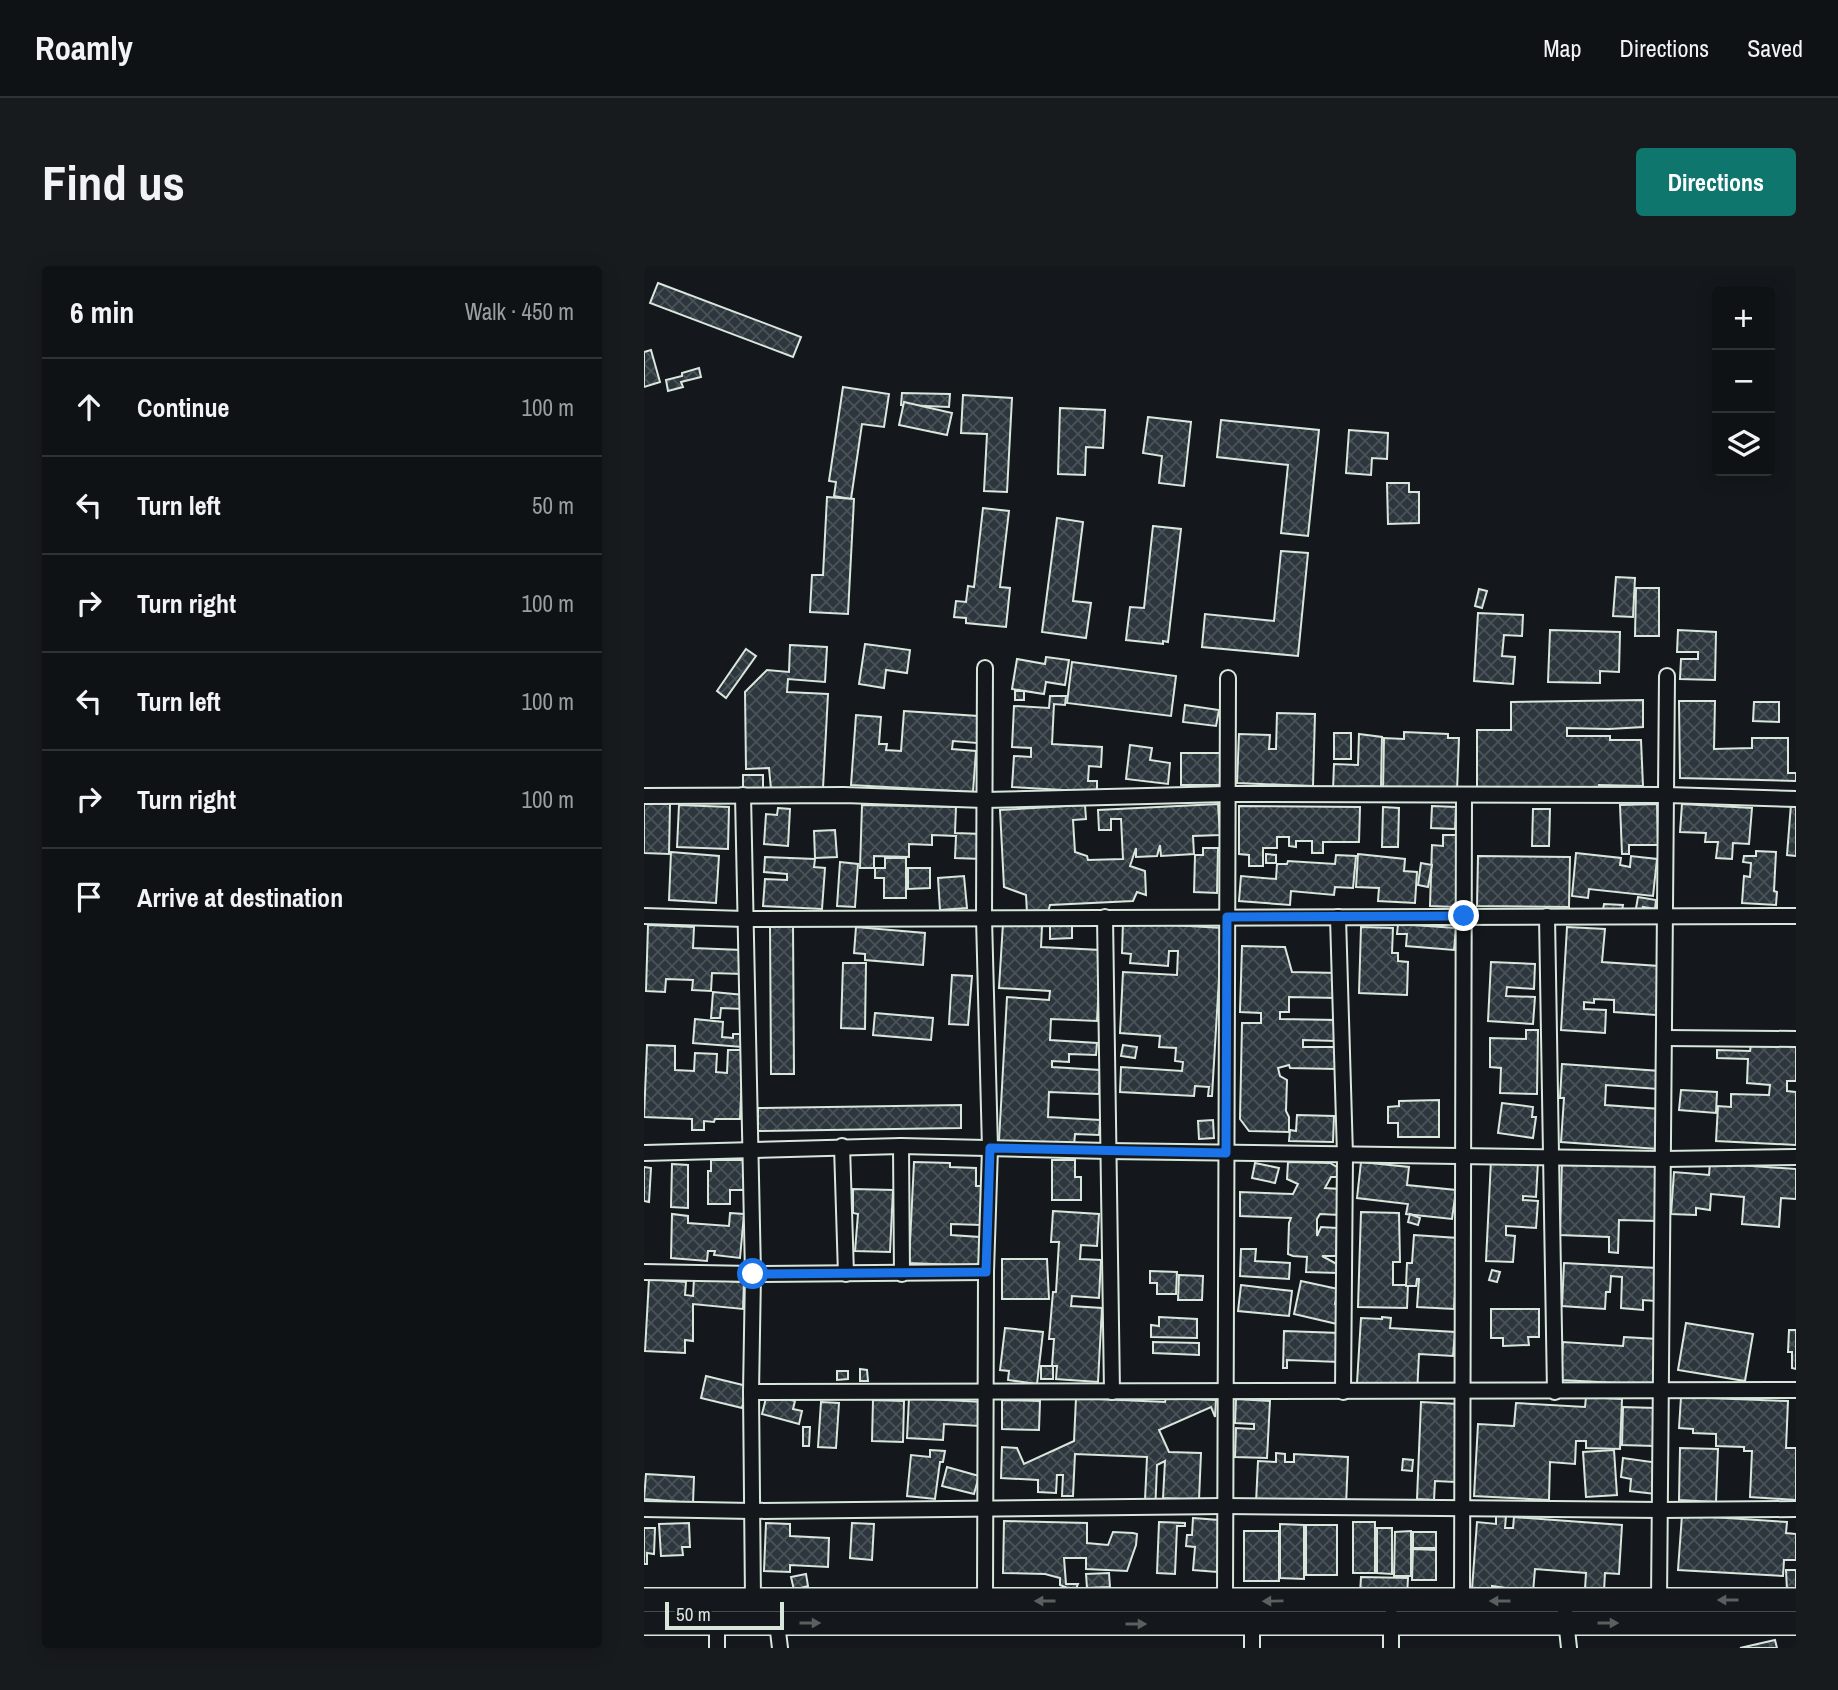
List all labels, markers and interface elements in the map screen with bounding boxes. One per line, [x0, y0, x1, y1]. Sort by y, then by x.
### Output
text: Roamly [35, 26, 133, 70]
text: Map [1543, 32, 1581, 64]
text: Directions [1619, 32, 1709, 64]
text: Saved [1747, 32, 1803, 64]
button: Directions [1636, 148, 1796, 216]
text: Find us [42, 149, 185, 215]
map controls [1712, 287, 1775, 476]
button: + [1712, 287, 1775, 350]
text: 6 min [70, 292, 134, 332]
text: Walk · 450 m [465, 296, 574, 327]
button: − [1712, 350, 1775, 413]
icon: ahead [70, 388, 108, 426]
text: Continue [137, 390, 229, 425]
text: 100 m [522, 392, 574, 423]
button: layers [1712, 413, 1775, 476]
icon: left [70, 486, 108, 524]
text: Turn left [137, 488, 221, 523]
text: 50 m [532, 490, 574, 521]
icon: right [70, 584, 108, 622]
text: Turn right [137, 586, 236, 621]
text: 100 m [522, 588, 574, 619]
icon: left [70, 682, 108, 720]
text: Turn left [137, 684, 221, 719]
text: 100 m [522, 686, 574, 717]
icon: right [70, 780, 108, 818]
text: Turn right [137, 782, 236, 817]
text: 100 m [522, 784, 574, 815]
icon: arrive [70, 878, 108, 916]
text: Arrive at destination [137, 880, 343, 915]
route end [1448, 900, 1479, 931]
route start [737, 1258, 768, 1289]
one-way arrow [1717, 1594, 1739, 1606]
one-way arrow [1034, 1595, 1056, 1607]
one-way arrow [1262, 1595, 1284, 1607]
one-way arrow [1489, 1595, 1511, 1607]
scale bar [665, 1599, 784, 1631]
text: 50 m [676, 1601, 711, 1627]
one-way arrow [799, 1617, 821, 1629]
one-way arrow [1597, 1617, 1619, 1629]
one-way arrow [1125, 1618, 1147, 1630]

